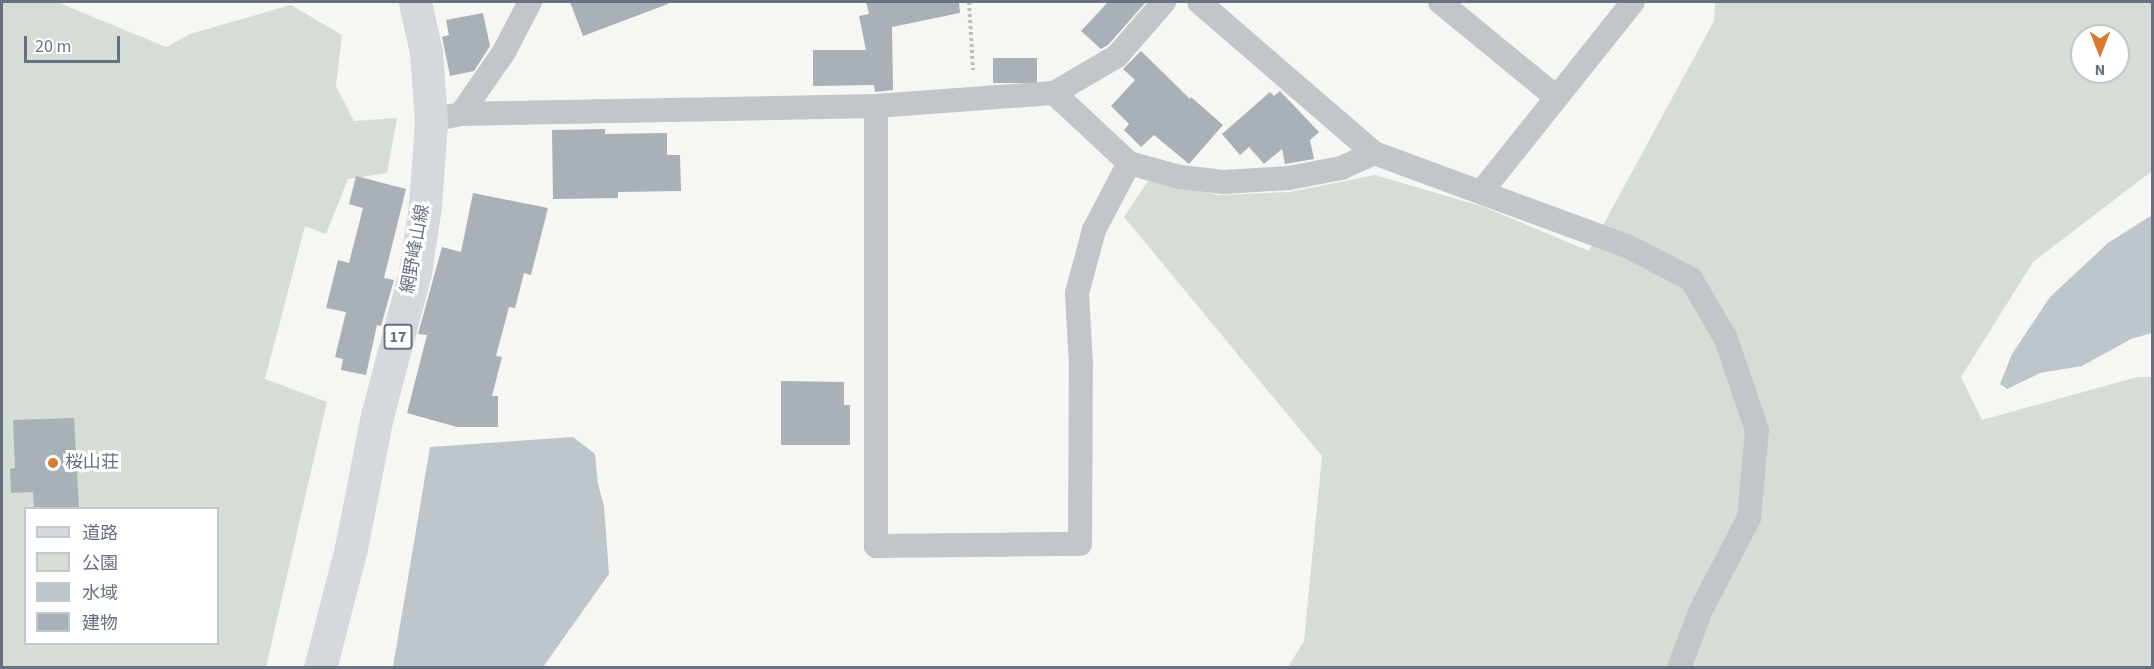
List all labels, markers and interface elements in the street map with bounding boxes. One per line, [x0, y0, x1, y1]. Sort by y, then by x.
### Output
scale bar [27, 24, 123, 62]
north arrow [2070, 24, 2130, 84]
text: 20 m [35, 34, 71, 59]
text: N [2095, 59, 2105, 81]
street label: 網野峰山線 [398, 203, 434, 295]
road number: 17 [383, 324, 413, 350]
place label: 桜山荘 [65, 452, 119, 474]
marker: 桜山荘 [46, 456, 60, 470]
legend [24, 507, 219, 645]
text: 道路 [82, 521, 118, 546]
text: 公園 [82, 551, 118, 576]
text: 水域 [82, 581, 118, 606]
text: 建物 [82, 611, 118, 636]

